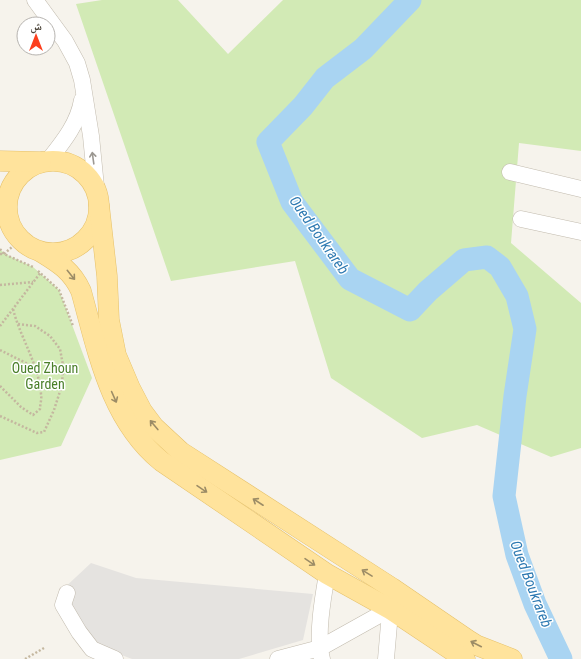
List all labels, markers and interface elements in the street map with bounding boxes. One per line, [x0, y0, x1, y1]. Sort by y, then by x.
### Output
north arrow [16, 16, 56, 56]
text: ش [30, 20, 42, 34]
one-way arrow [90, 152, 97, 165]
water label: Oued Boukrareb [285, 192, 353, 278]
one-way arrow [67, 270, 76, 281]
park label: Oued Zhoun Garden [12, 360, 78, 392]
one-way arrow [111, 391, 118, 403]
one-way arrow [149, 420, 158, 431]
one-way arrow [197, 485, 208, 493]
one-way arrow [253, 498, 264, 506]
water label: Oued Boukrareb [506, 538, 556, 630]
one-way arrow [304, 558, 315, 566]
one-way arrow [361, 568, 373, 576]
one-way arrow [470, 640, 482, 647]

